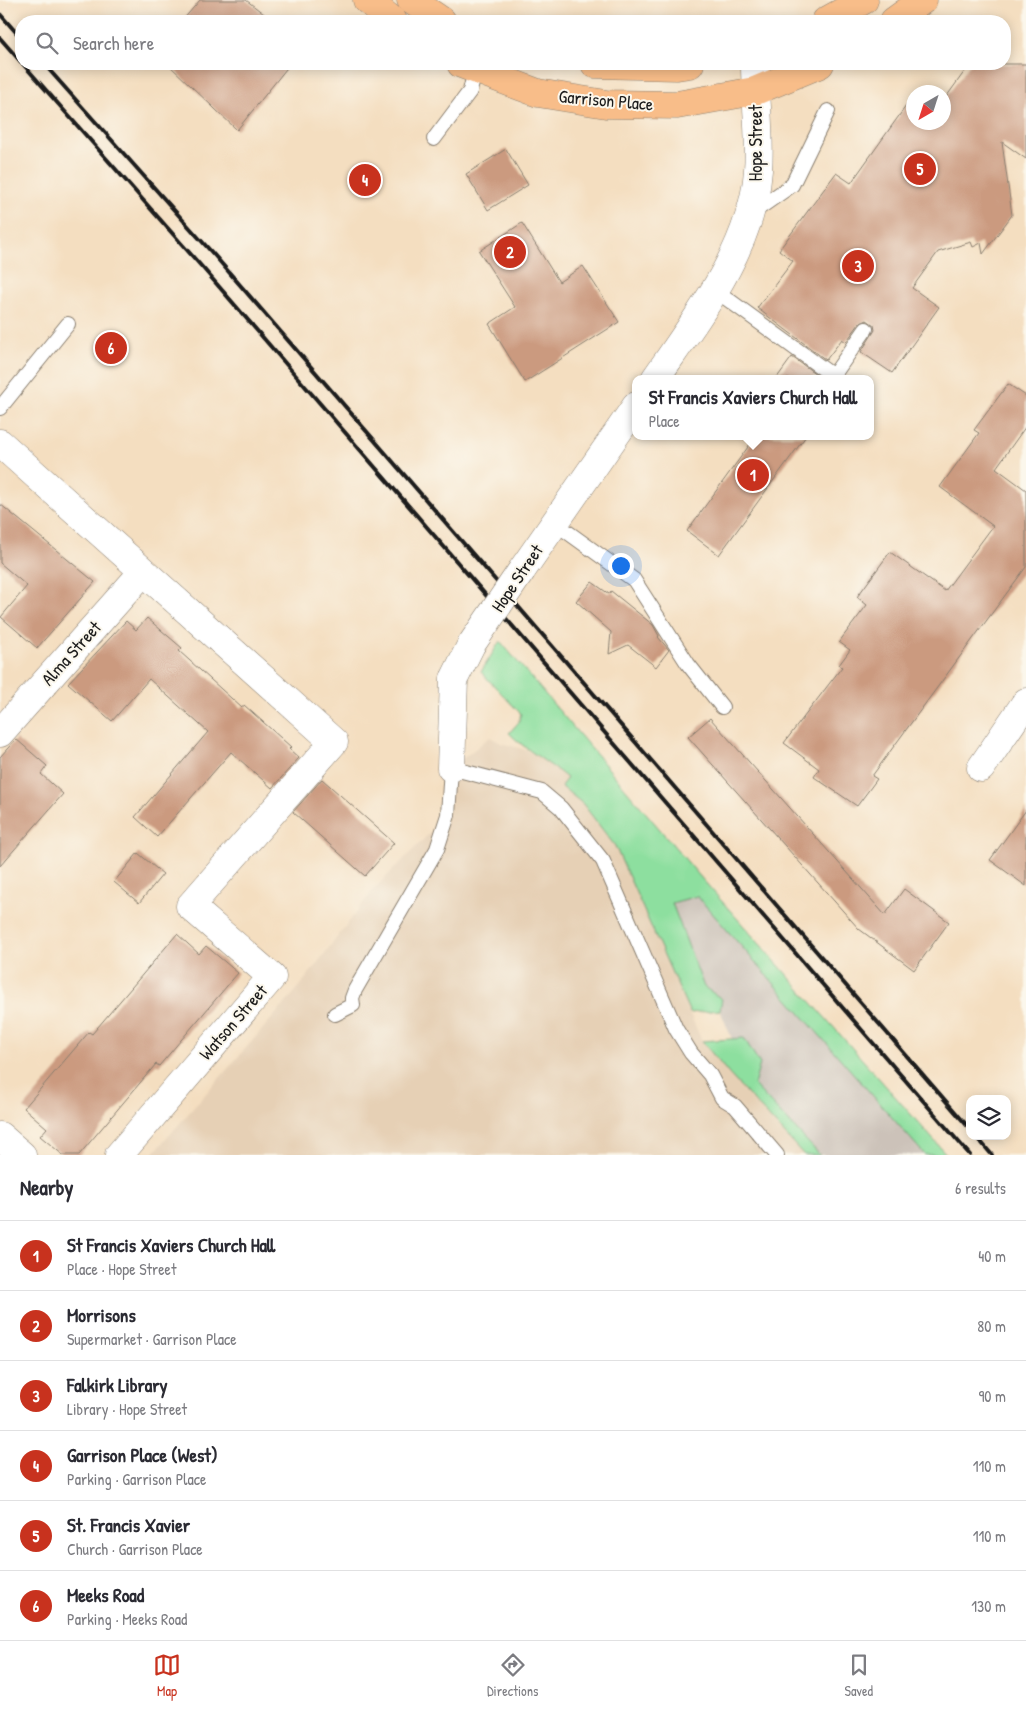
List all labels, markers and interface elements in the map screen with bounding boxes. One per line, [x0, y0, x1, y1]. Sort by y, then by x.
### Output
search box [15, 15, 1011, 70]
icon: search [33, 29, 61, 57]
text: Search here [73, 30, 154, 56]
street label: Garrison Place [558, 83, 654, 117]
north arrow [906, 85, 951, 130]
street label: Hope Street [743, 104, 768, 181]
pin: 5 [904, 150, 936, 188]
pin: 4 [349, 161, 381, 199]
pin: 2 [494, 233, 526, 271]
pin: 3 [842, 247, 874, 285]
pin: 6 [95, 329, 127, 367]
popup [632, 375, 874, 440]
text: St Francis Xaviers Church Hall [649, 384, 857, 410]
text: Place [649, 410, 680, 432]
pin: 1 [737, 456, 769, 494]
street label: Hope Street [485, 539, 549, 617]
your location [608, 553, 634, 579]
street label: Alma Street [35, 615, 107, 691]
street label: Watson Street [193, 978, 273, 1065]
map controls [966, 1095, 1011, 1140]
button: layers [966, 1095, 1011, 1140]
text: Nearby [20, 1173, 73, 1202]
text: 6 results [955, 1177, 1006, 1199]
text: St Francis Xaviers Church Hall [67, 1232, 275, 1258]
text: 1 [33, 1245, 39, 1267]
text: 40 m [978, 1245, 1006, 1267]
text: Place · Hope Street [67, 1258, 176, 1280]
text: Morrisons [67, 1302, 136, 1328]
text: 2 [32, 1315, 40, 1337]
text: 80 m [977, 1315, 1006, 1337]
text: Supermarket · Garrison Place [67, 1328, 237, 1350]
text: Falkirk Library [67, 1372, 168, 1398]
text: 3 [32, 1385, 40, 1407]
text: 90 m [978, 1385, 1006, 1407]
text: Library · Hope Street [67, 1398, 187, 1420]
text: Garrison Place (West) [67, 1442, 218, 1468]
text: 4 [33, 1455, 39, 1477]
text: 110 m [973, 1455, 1006, 1477]
text: Parking · Garrison Place [67, 1468, 206, 1490]
text: St. Francis Xavier [67, 1512, 190, 1538]
text: 5 [33, 1525, 39, 1547]
text: 110 m [973, 1525, 1006, 1547]
text: Church · Garrison Place [67, 1538, 203, 1560]
text: Meeks Road [67, 1582, 144, 1608]
text: 6 [33, 1595, 39, 1617]
text: 130 m [971, 1595, 1006, 1617]
text: Parking · Meeks Road [67, 1608, 187, 1630]
tab: Map [153, 1651, 181, 1700]
tab: Directions [487, 1651, 538, 1700]
tab: Saved [844, 1651, 873, 1700]

